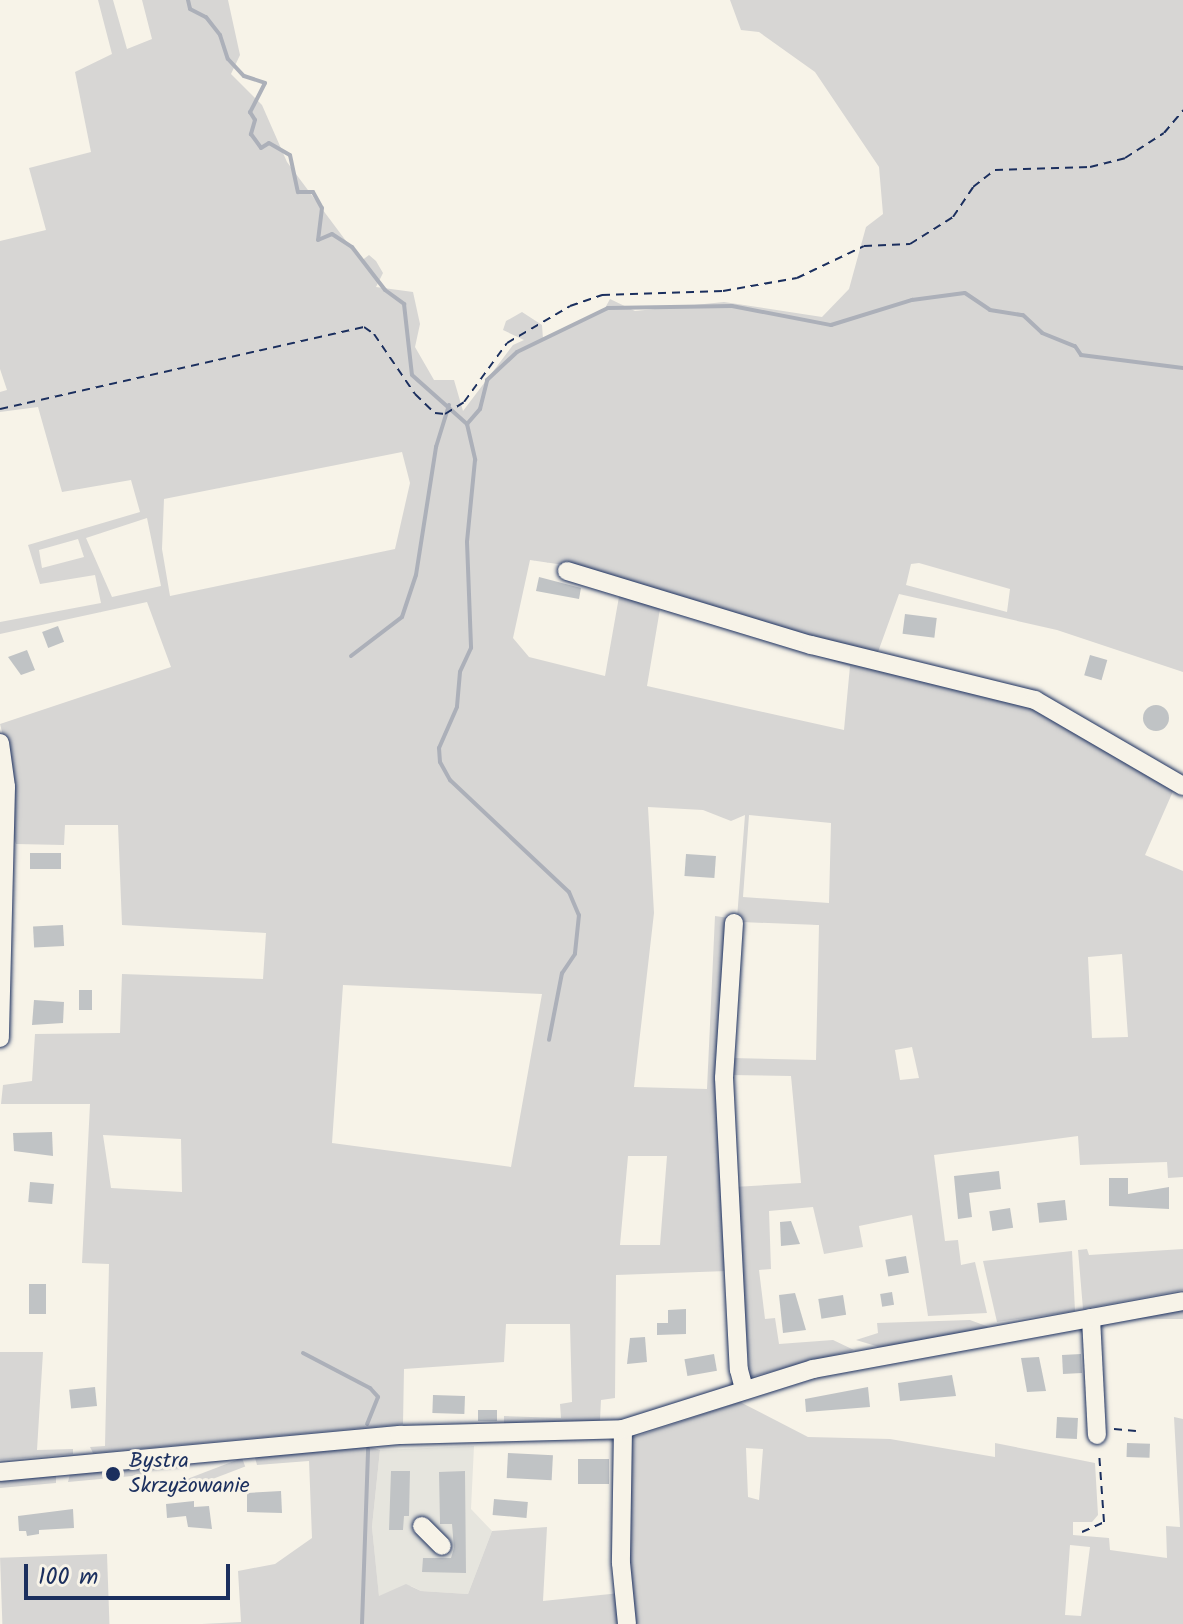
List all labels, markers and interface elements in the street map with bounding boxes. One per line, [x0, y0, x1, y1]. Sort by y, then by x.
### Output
place label: Bystra Skrzyżowanie [129, 1448, 250, 1500]
marker: Bystra Skrzyżowanie [104, 1465, 122, 1483]
scale bar [28, 1548, 234, 1598]
text: 100 m [38, 1558, 98, 1597]

